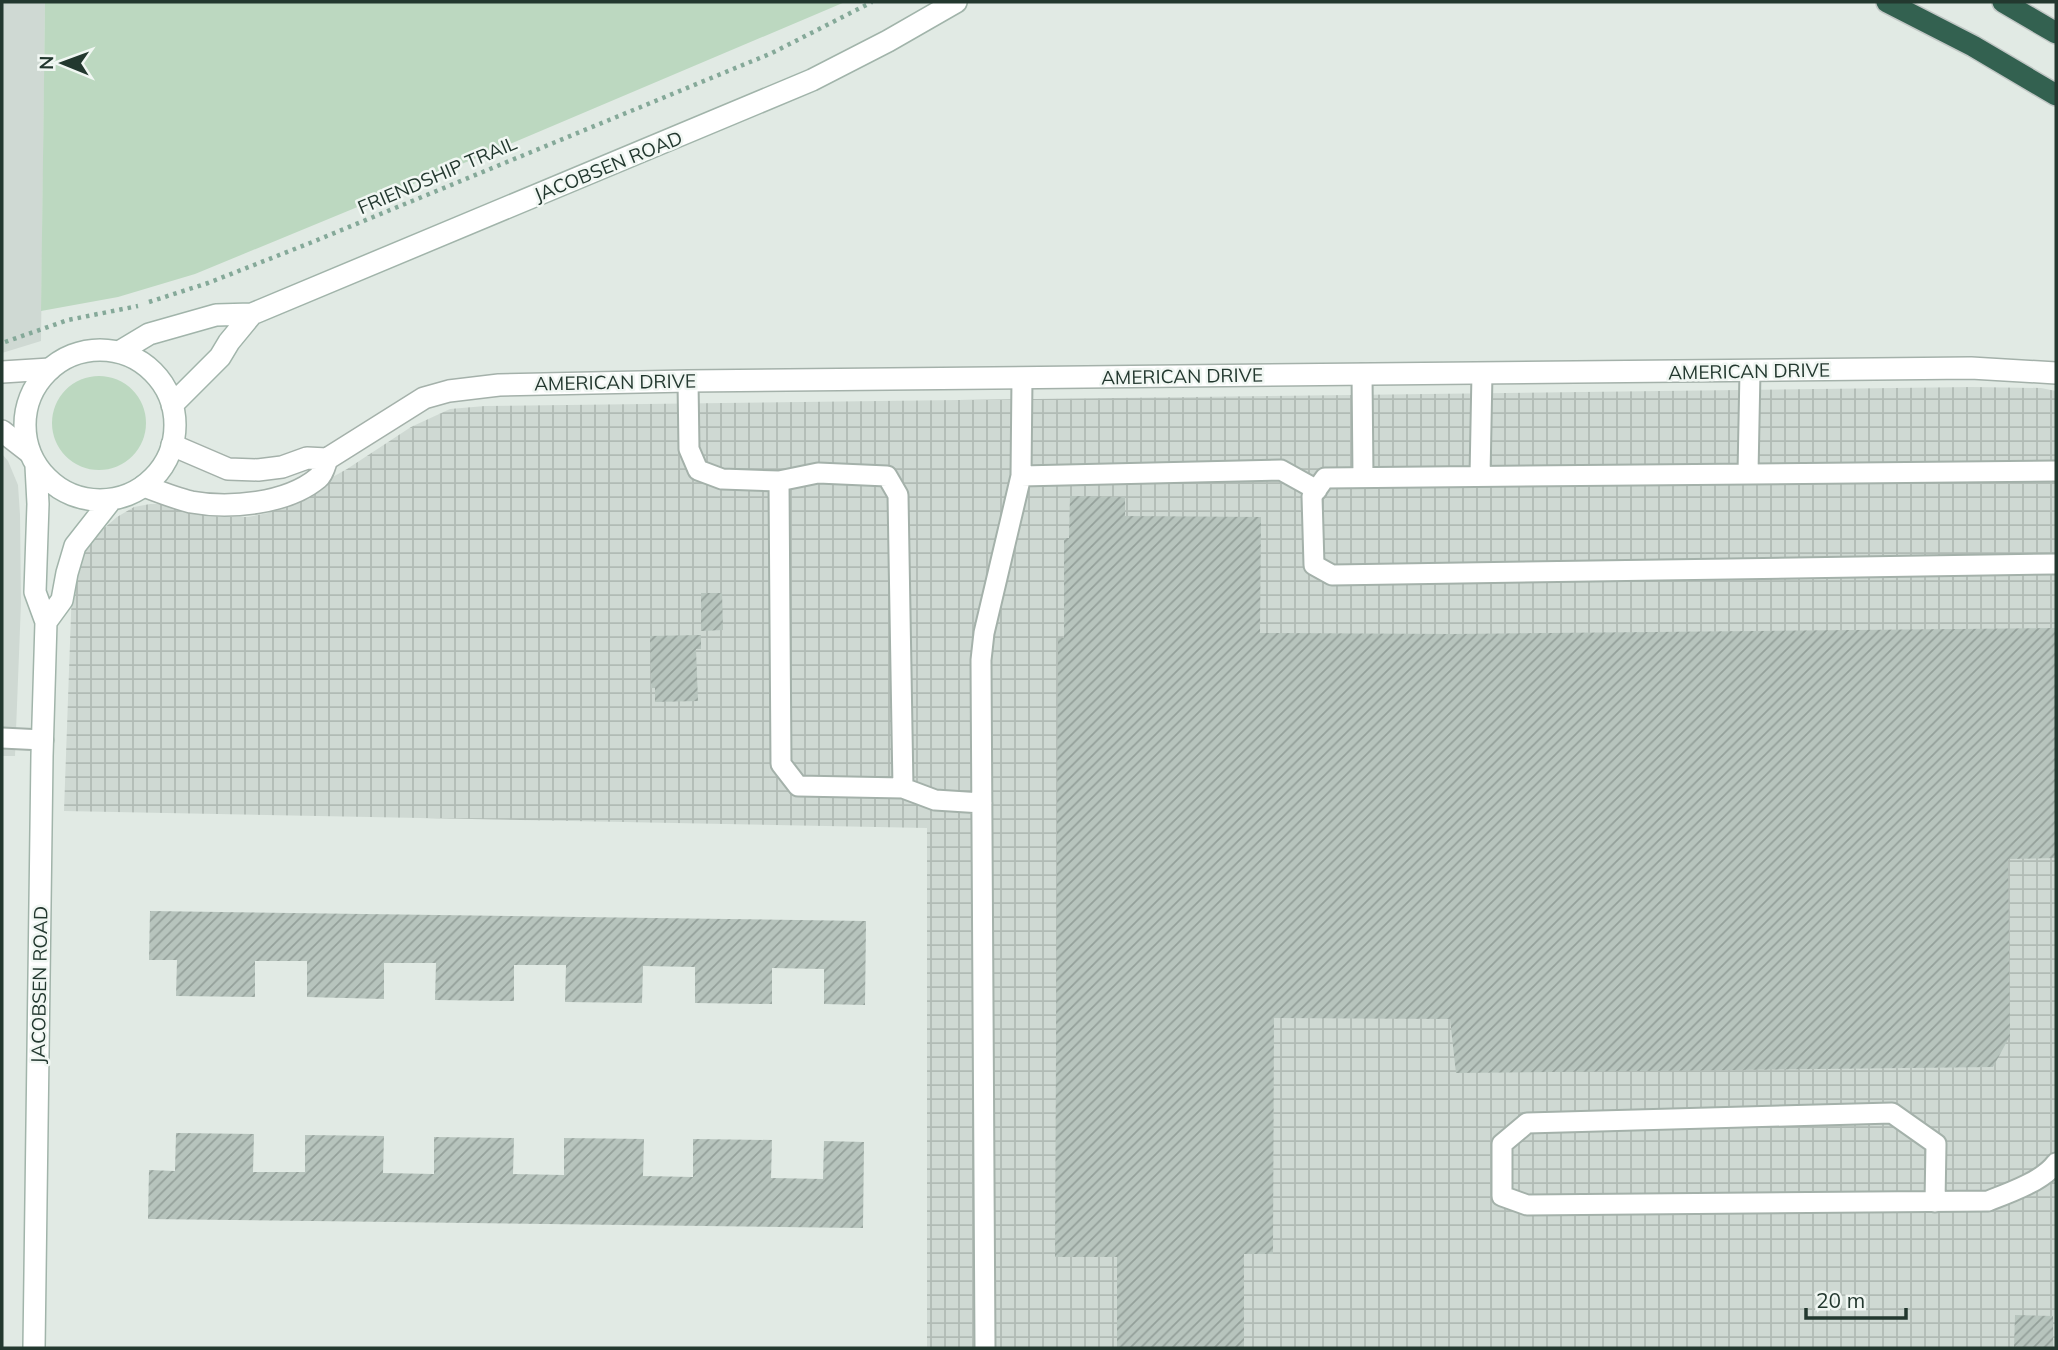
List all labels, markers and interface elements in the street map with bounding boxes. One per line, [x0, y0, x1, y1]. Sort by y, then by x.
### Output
north arrow [28, 28, 98, 98]
text: N [34, 55, 58, 70]
street label: JACOBSEN ROAD [530, 125, 686, 207]
street label: FRIENDSHIP TRAIL [354, 130, 521, 219]
street label: AMERICAN DRIVE [1668, 358, 1830, 384]
street label: AMERICAN DRIVE [1101, 363, 1263, 389]
street label: AMERICAN DRIVE [534, 369, 696, 395]
street label: JACOBSEN ROAD [26, 906, 52, 1064]
scale bar [1806, 1276, 1906, 1320]
text: 20 m [1816, 1287, 1865, 1313]

